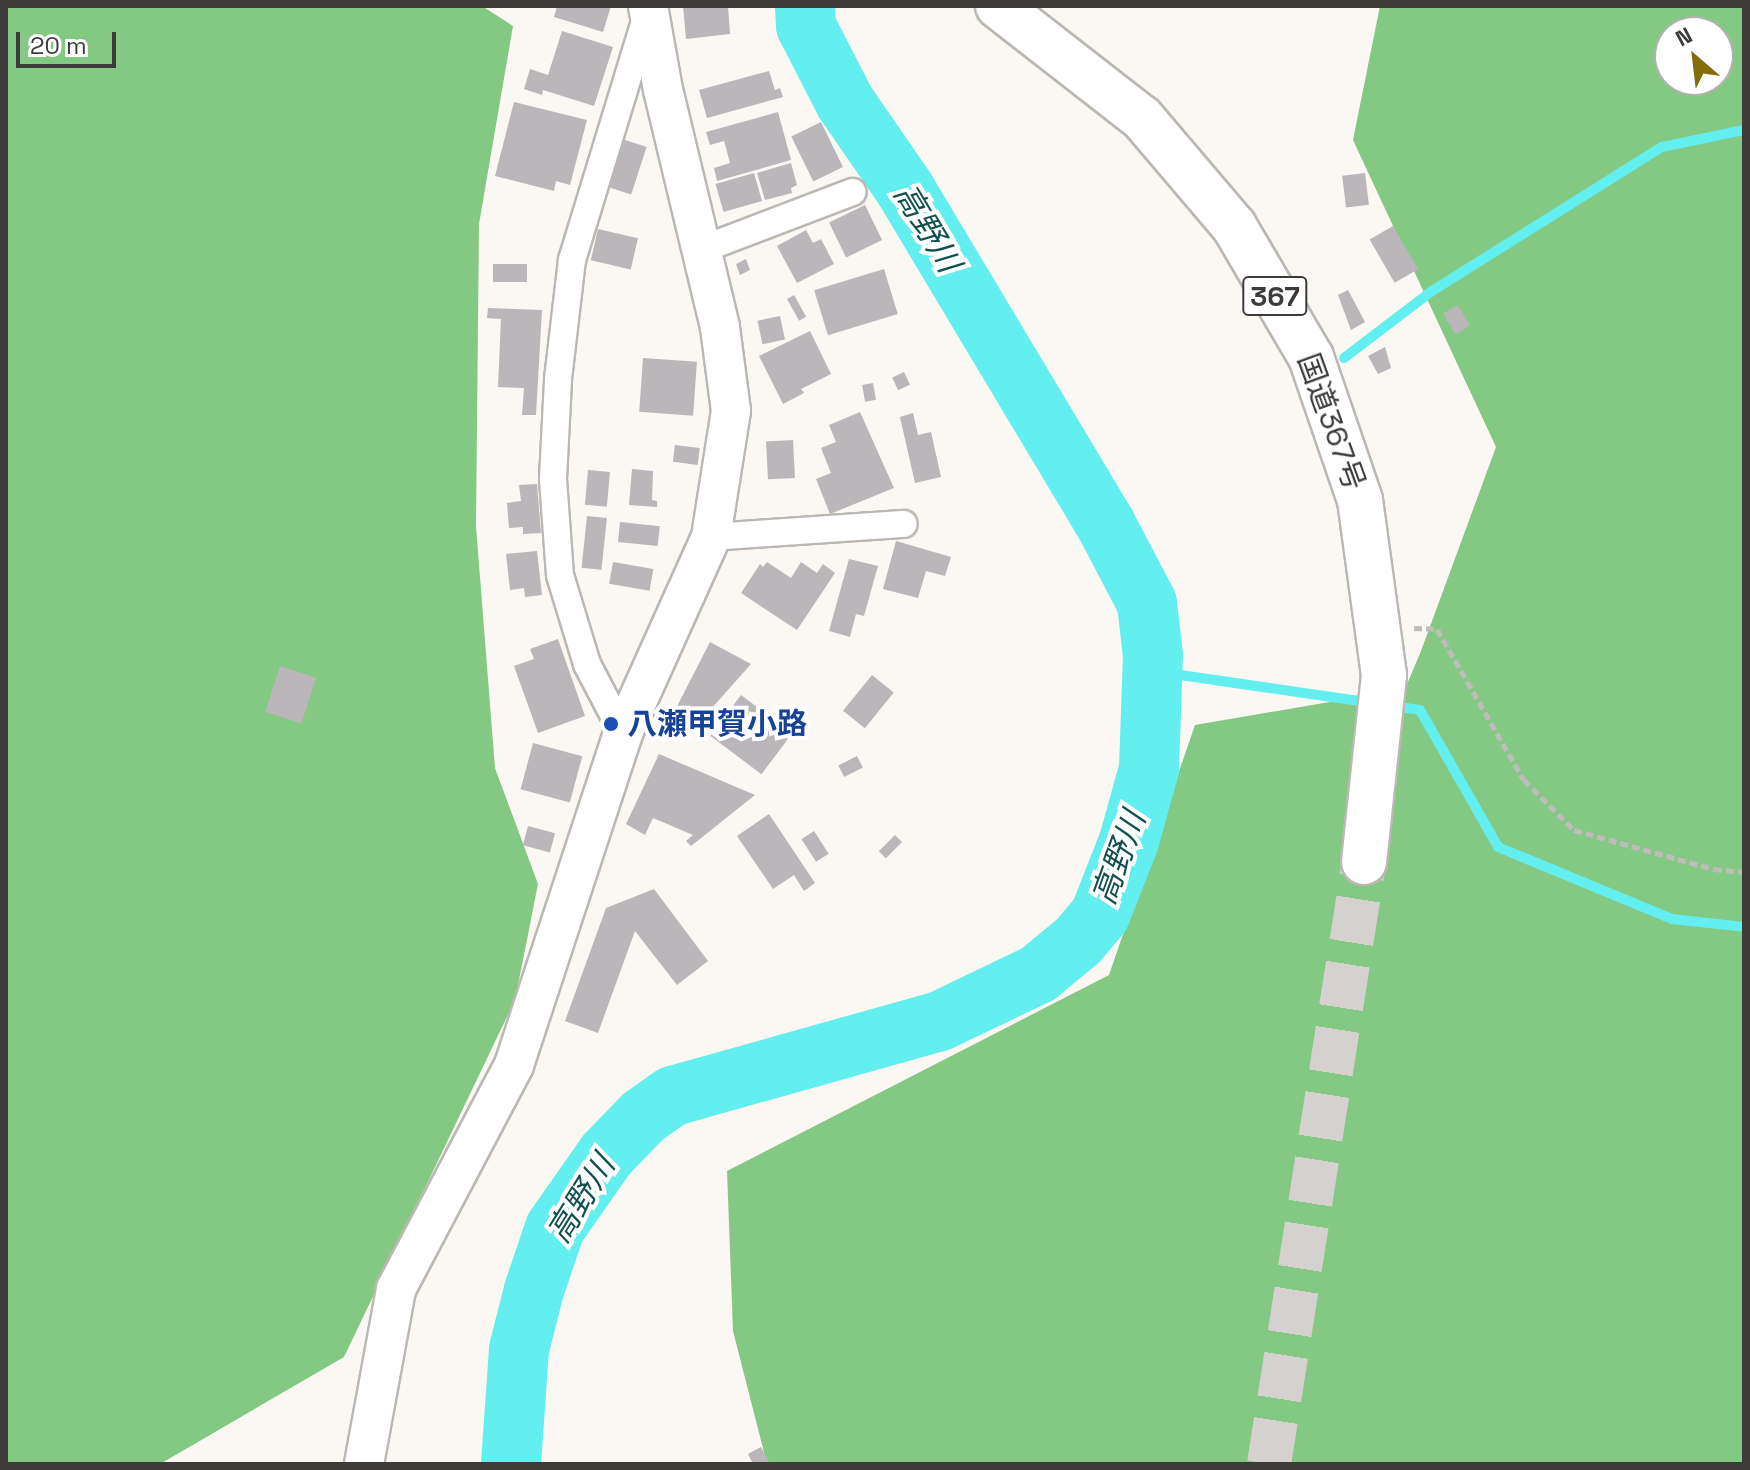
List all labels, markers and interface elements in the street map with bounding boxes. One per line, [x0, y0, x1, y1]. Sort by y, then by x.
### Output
scale bar [20, 16, 120, 66]
north arrow [1654, 16, 1734, 96]
text: N [1671, 21, 1697, 52]
text: 20 m [30, 30, 87, 61]
water label: 高野川 [886, 177, 968, 279]
road number: 367 [1241, 272, 1309, 320]
street label: 国道367号 [1290, 349, 1372, 495]
place label: 八瀬甲賀小路 [627, 706, 807, 742]
marker: 八瀬甲賀小路 [602, 715, 620, 733]
water label: 高野川 [1085, 806, 1153, 910]
water label: 高野川 [539, 1148, 623, 1250]

